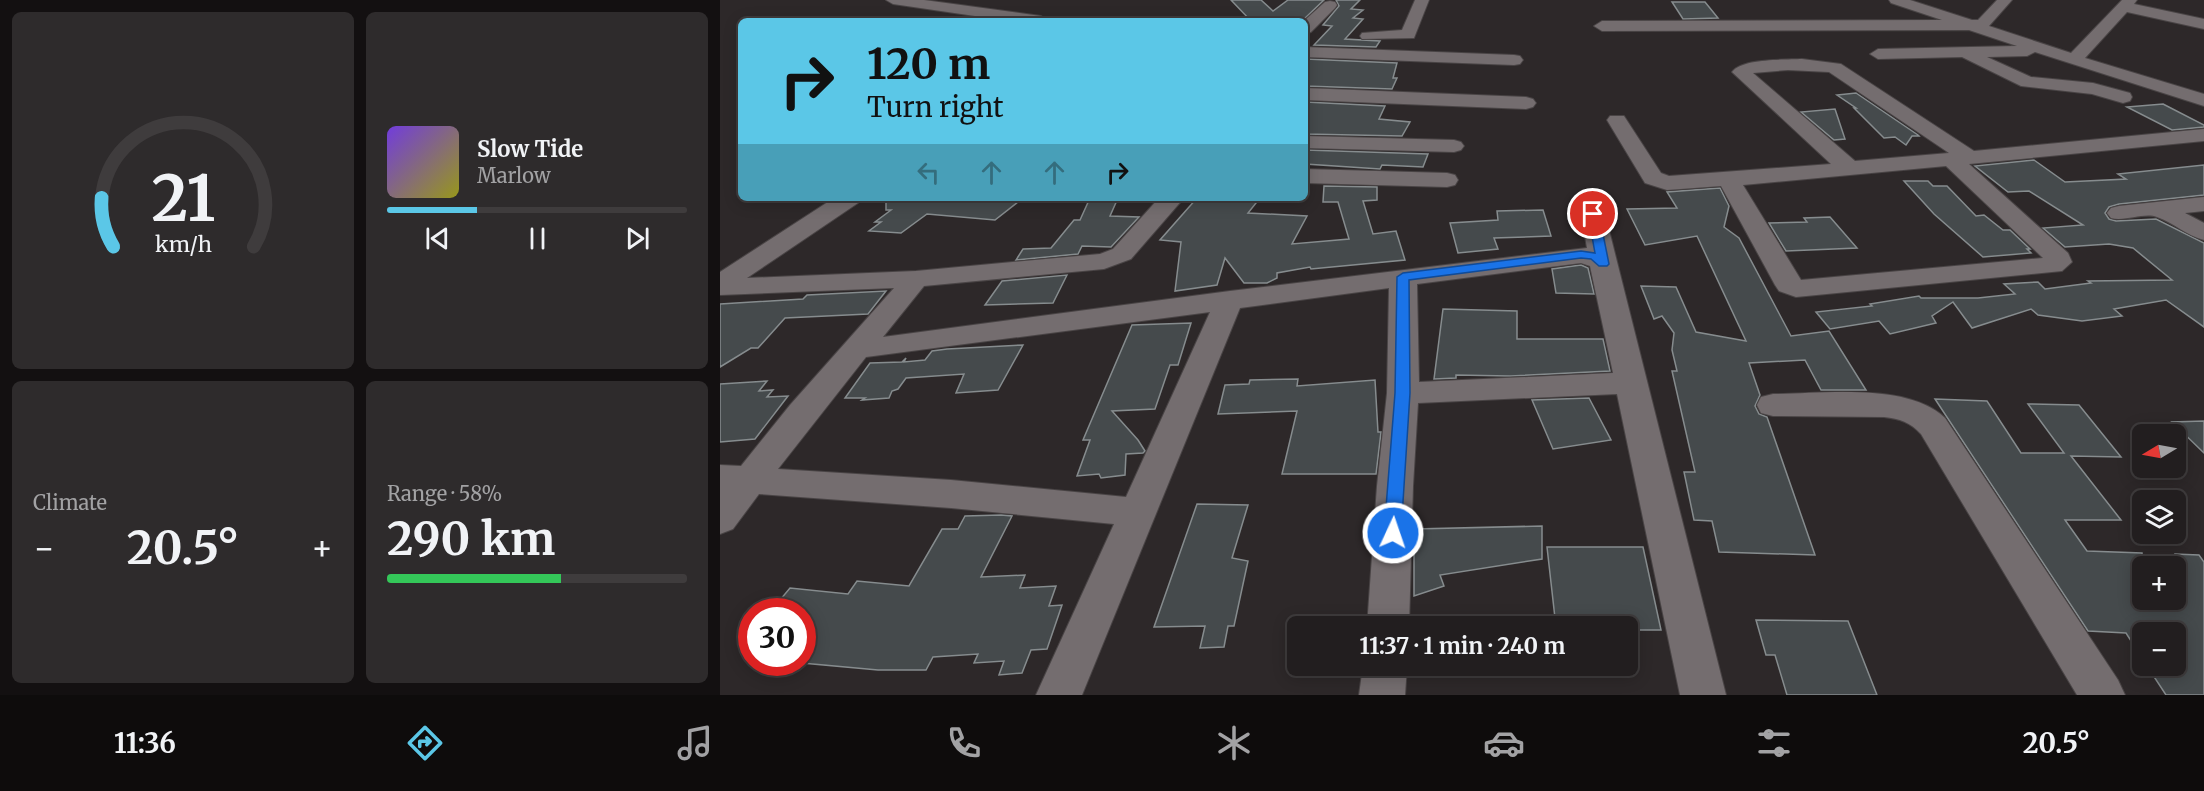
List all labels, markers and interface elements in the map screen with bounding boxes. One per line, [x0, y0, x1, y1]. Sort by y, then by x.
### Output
text: 120 m [867, 38, 990, 90]
icon: right [768, 42, 846, 120]
text: Turn right [867, 90, 1004, 124]
text: Slow Tide [477, 135, 583, 163]
icon: left [912, 156, 945, 189]
icon: ahead [975, 156, 1008, 189]
icon: ahead [1038, 156, 1071, 189]
icon: right [1101, 156, 1134, 189]
text: 21 [151, 161, 215, 239]
text: Marlow [477, 163, 551, 188]
pin [1567, 188, 1618, 239]
icon: arrive [1576, 197, 1609, 230]
icon: previous [421, 222, 454, 255]
icon: pause [521, 222, 554, 255]
icon: next [621, 222, 654, 255]
text: km/h [155, 232, 211, 259]
north arrow [2132, 424, 2186, 478]
map controls [2132, 424, 2186, 676]
text: Range · 58% [387, 481, 502, 506]
text: Climate [33, 490, 107, 515]
button: layers [2132, 490, 2186, 544]
position arrow [1361, 501, 1425, 565]
text: 290 km [387, 511, 555, 567]
text: 20.5° [127, 520, 239, 576]
text: − [33, 528, 55, 569]
text: + [311, 528, 333, 569]
button: + [2132, 556, 2186, 610]
speed limit sign: 30 [738, 598, 816, 676]
button: − [2132, 622, 2186, 676]
text: 11:37 · 1 min · 240 m [1360, 632, 1565, 660]
icon: directions [404, 722, 446, 764]
icon: music [674, 722, 716, 764]
icon: phone [943, 722, 985, 764]
icon: climate [1213, 722, 1255, 764]
icon: car [1483, 722, 1525, 764]
icon: filters [1753, 722, 1795, 764]
text: 11:36 [114, 726, 176, 760]
text: 20.5° [2023, 726, 2090, 760]

